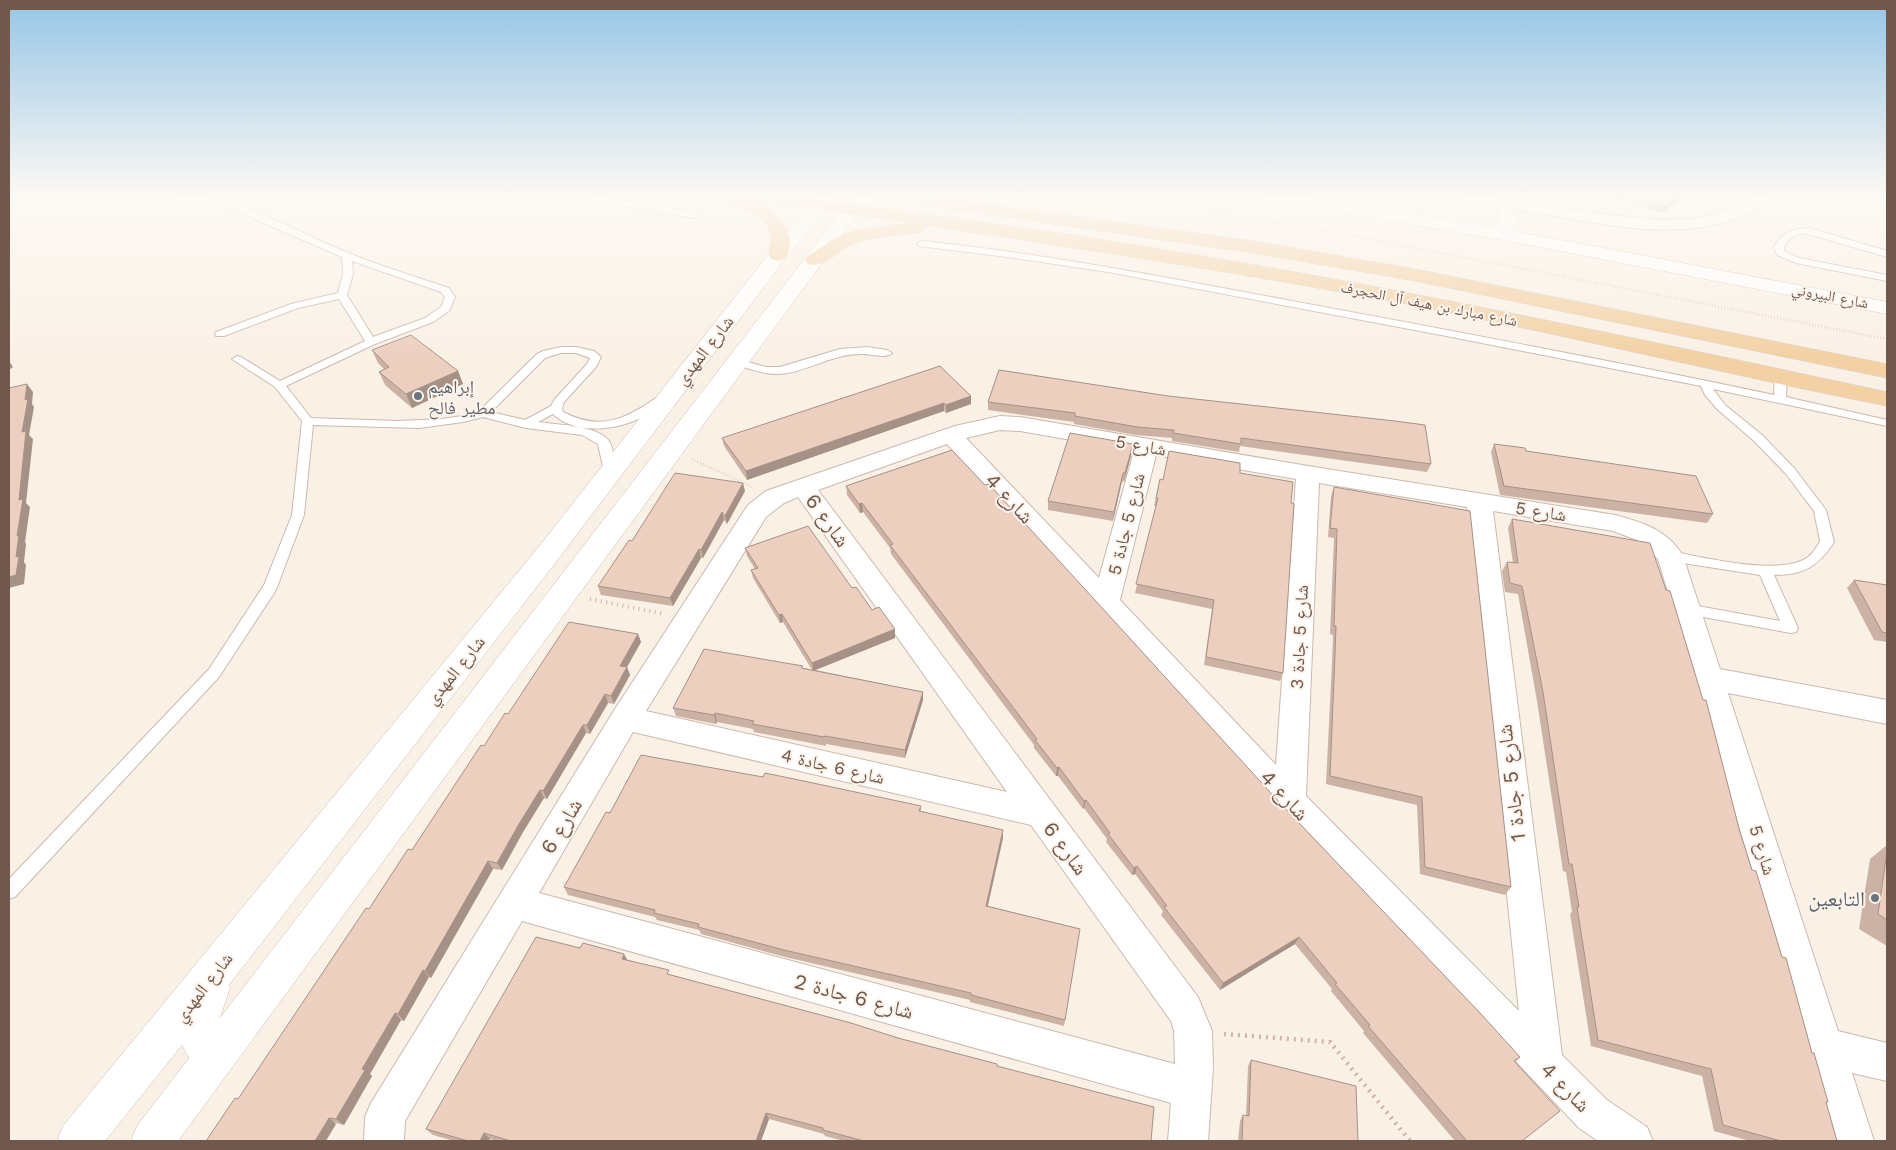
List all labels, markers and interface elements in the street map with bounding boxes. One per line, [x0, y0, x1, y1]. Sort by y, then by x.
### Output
street label: شارع مبارك بن هيف آل الحجرف [1339, 278, 1519, 331]
street label: شارع البيروني [1790, 280, 1870, 315]
street label: شارع المهدي [670, 311, 741, 392]
place label: إبراهيم مطير فالح [428, 376, 495, 420]
marker: إبراهيم مطير فالح [412, 390, 424, 402]
street label: شارع 5 [1114, 430, 1168, 461]
street label: شارع 4 [980, 468, 1040, 529]
street label: شارع 5 جادة 5 [1103, 471, 1150, 577]
street label: شارع 6 [799, 488, 856, 552]
street label: شارع 5 [1514, 497, 1568, 526]
street label: شارع 5 جادة 3 [1286, 584, 1313, 690]
street label: شارع المهدي [421, 631, 493, 712]
street label: شارع 5 جادة 1 [1491, 723, 1532, 843]
street label: شارع 6 جادة 4 [779, 744, 887, 789]
street label: شارع 4 [1255, 765, 1315, 826]
street label: شارع 6 [535, 794, 588, 859]
street label: شارع 6 [1037, 816, 1094, 880]
street label: شارع 5 [1745, 823, 1780, 878]
place label: التابعين [1808, 886, 1865, 912]
marker: التابعين [1869, 892, 1881, 904]
street label: شارع المهدي [169, 948, 240, 1029]
street label: شارع 6 جادة 2 [791, 968, 916, 1025]
street label: شارع 4 [1535, 1057, 1596, 1118]

